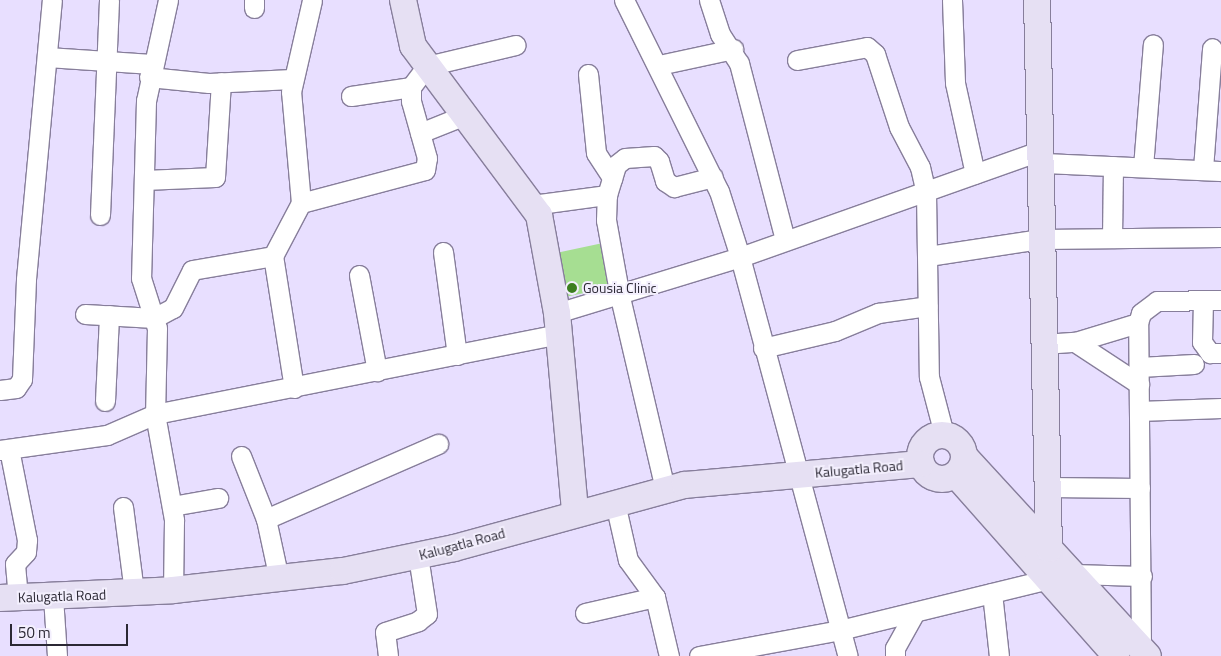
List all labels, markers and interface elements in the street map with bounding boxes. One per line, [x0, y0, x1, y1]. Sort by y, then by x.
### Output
place label: Gousia Clinic [583, 280, 657, 296]
marker: Gousia Clinic [565, 281, 579, 295]
street label: Kalugatla Road [814, 457, 904, 481]
street label: Kalugatla Road [417, 524, 507, 564]
street label: Kalugatla Road [18, 586, 106, 606]
scale bar [12, 614, 130, 646]
text: 50 m [18, 621, 51, 644]

